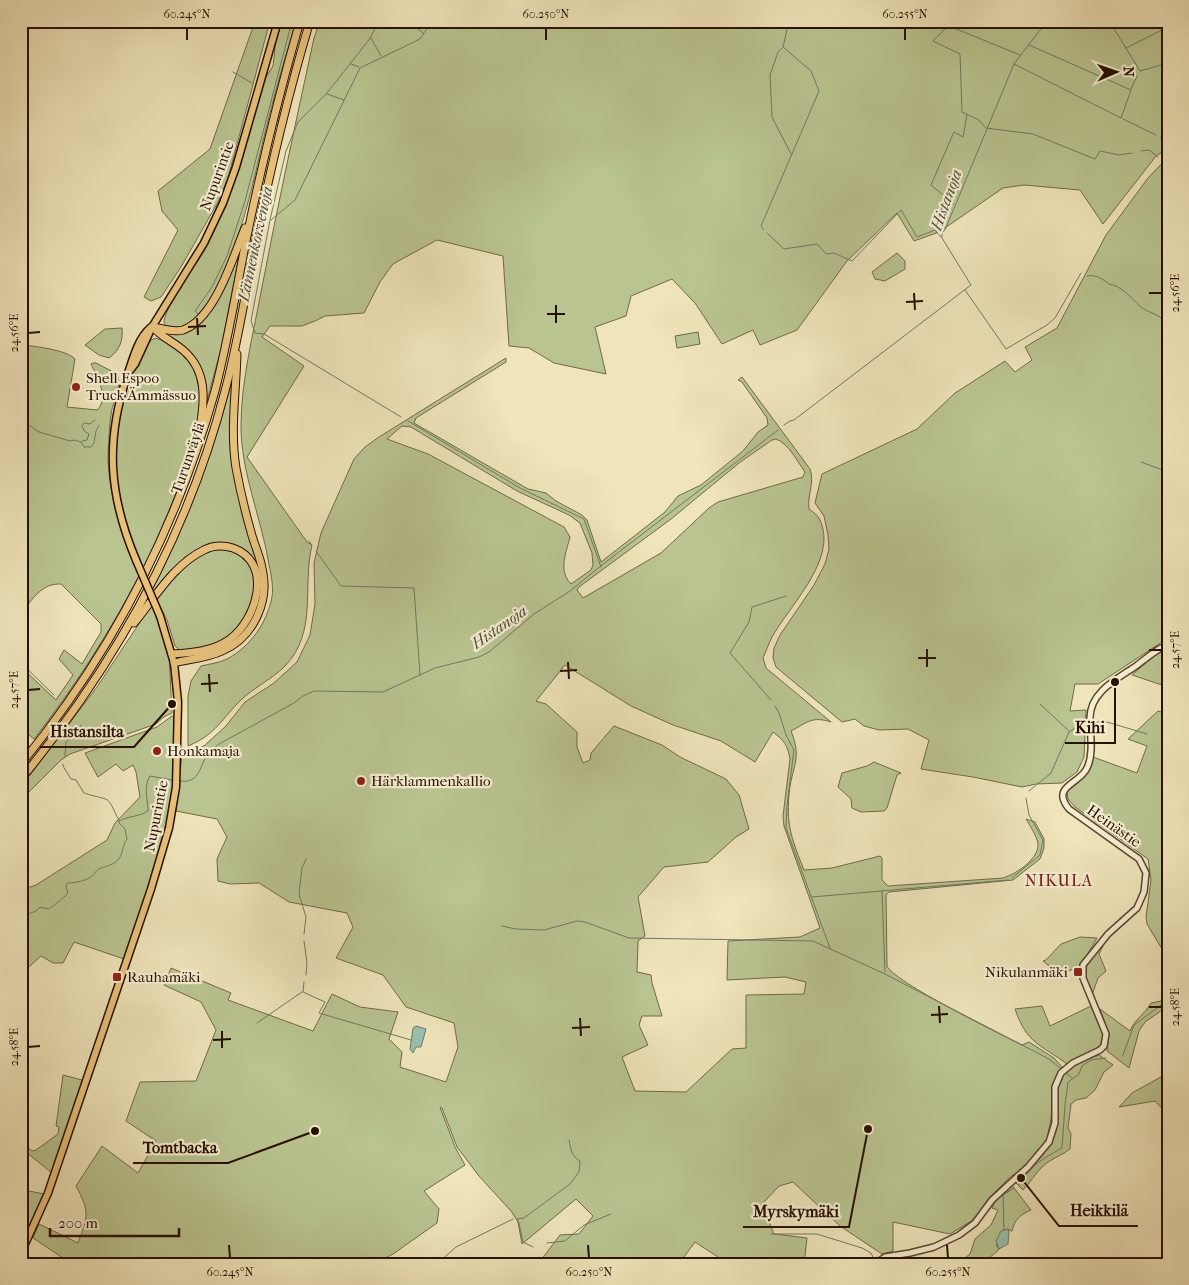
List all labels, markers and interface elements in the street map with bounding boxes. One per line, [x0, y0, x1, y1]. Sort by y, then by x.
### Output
text: 60.245°N [163, 7, 211, 21]
text: 60.250°N [523, 7, 569, 21]
text: 60.255°N [882, 7, 928, 21]
north arrow [1092, 48, 1142, 98]
text: N [1120, 66, 1137, 78]
street label: Nupurintie [196, 138, 238, 213]
water label: Histanoja [926, 167, 966, 234]
water label: Lännenkorvenoja [233, 185, 276, 304]
text: 24.56°E [1168, 274, 1182, 312]
text: 24.56°E [7, 314, 21, 352]
place label: Shell Espoo Truck Ämmässuo [86, 369, 197, 404]
marker: Shell Espoo Truck Ämmässuo [70, 381, 82, 393]
street label: Turunväylä [167, 419, 209, 496]
water label: Histanoja [467, 601, 530, 653]
text: 24.57°E [1168, 631, 1182, 669]
text: 24.57°E [7, 671, 21, 709]
callout: Kihi [1065, 712, 1115, 743]
callout: Histansilta [40, 716, 134, 747]
text: Kihi [1075, 718, 1105, 737]
text: Histansilta [50, 722, 124, 741]
place label: Honkamaja [167, 742, 241, 760]
marker: Honkamaja [151, 745, 163, 757]
place label: Härklammenkallio [371, 772, 491, 790]
marker: Härklammenkallio [355, 775, 367, 787]
street label: Nupurintie [140, 778, 172, 853]
street label: Heinästie [1084, 801, 1145, 851]
district label: NIKULA [1025, 871, 1093, 890]
place label: Nikulanmäki [985, 963, 1069, 981]
marker: Nikulanmäki [1072, 966, 1084, 978]
place label: Rauhamäki [127, 968, 201, 986]
marker: Rauhamäki [111, 971, 123, 983]
text: 24.58°E [1168, 988, 1182, 1026]
text: 24.58°E [7, 1028, 21, 1066]
callout: Tomtbacka [133, 1132, 228, 1163]
text: Tomtbacka [142, 1138, 218, 1157]
callout: Heikkilä [1059, 1195, 1138, 1226]
callout: Myrskymäki [743, 1196, 849, 1227]
text: Heikkilä [1070, 1201, 1129, 1220]
text: Myrskymäki [752, 1202, 839, 1222]
scale bar [50, 1205, 179, 1237]
text: 200 m [58, 1214, 98, 1232]
text: 60.245°N [206, 1265, 254, 1279]
text: 60.250°N [566, 1265, 612, 1279]
text: 60.255°N [925, 1265, 971, 1279]

